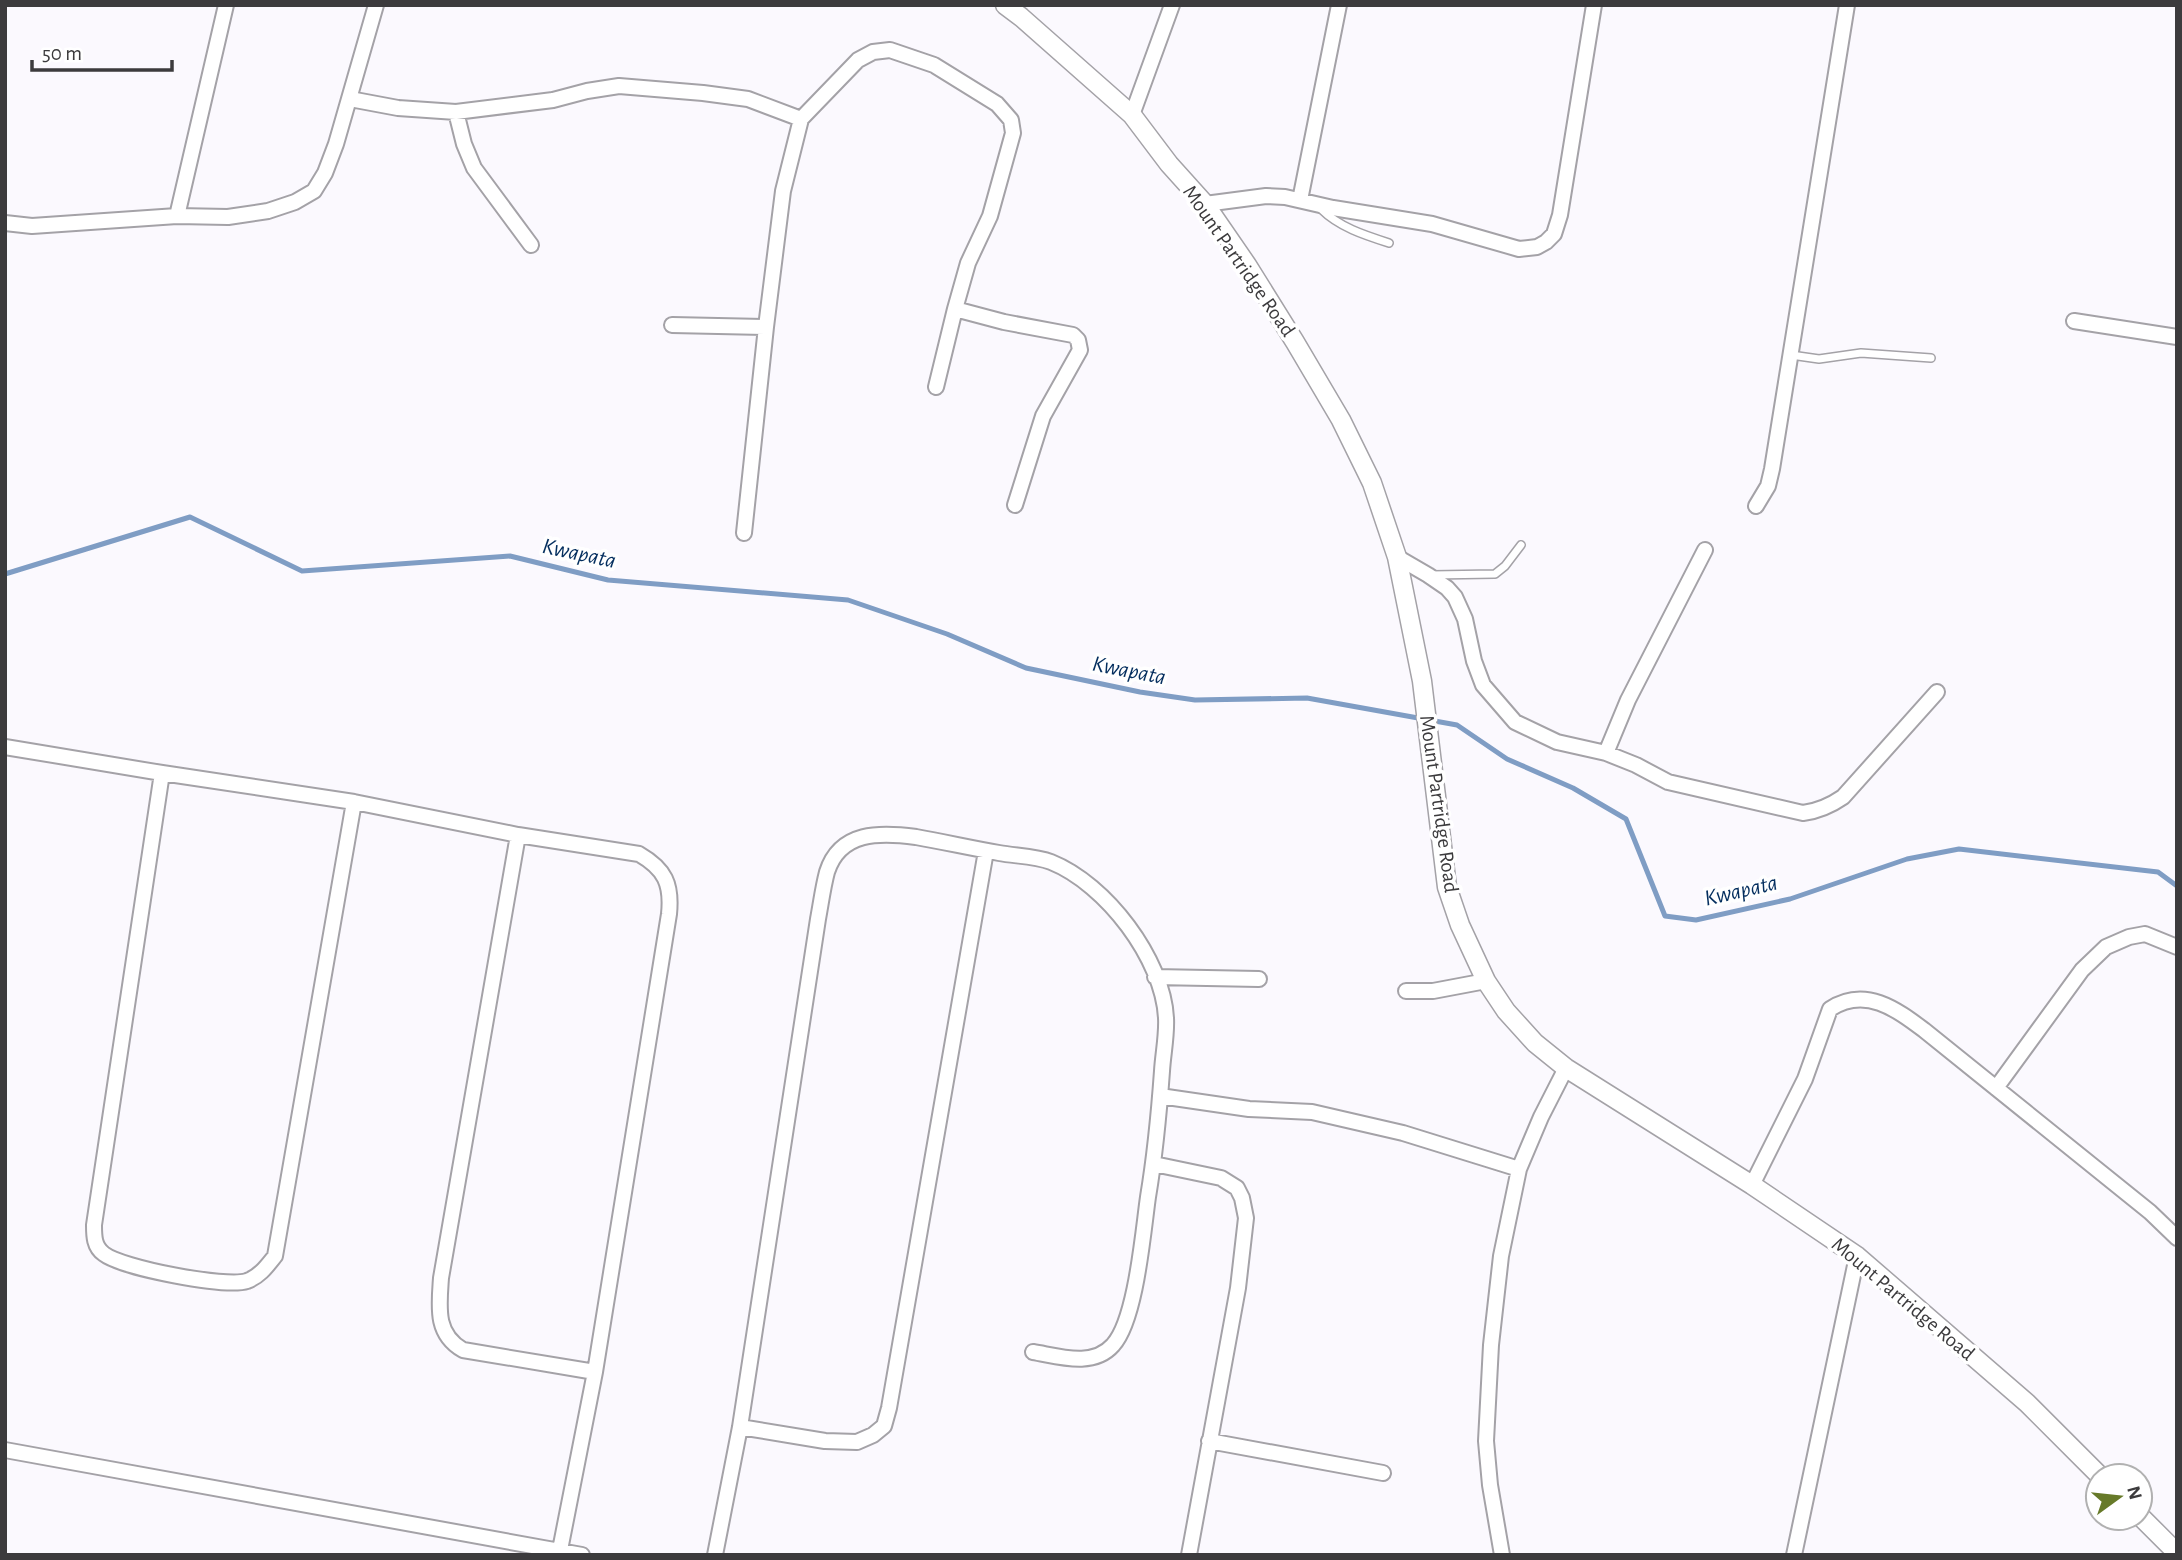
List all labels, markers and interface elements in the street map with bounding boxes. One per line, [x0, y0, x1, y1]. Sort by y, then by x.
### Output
scale bar [32, 28, 172, 72]
text: 50 m [42, 43, 82, 64]
street label: Mount Partridge Road [1179, 182, 1299, 341]
water label: Kwapata [540, 535, 618, 573]
water label: Kwapata [1090, 653, 1168, 689]
street label: Mount Partridge Road [1416, 714, 1462, 894]
water label: Kwapata [1702, 871, 1780, 911]
street label: Mount Partridge Road [1828, 1233, 1978, 1365]
north arrow [2084, 1462, 2154, 1532]
text: N [2123, 1484, 2145, 1502]

